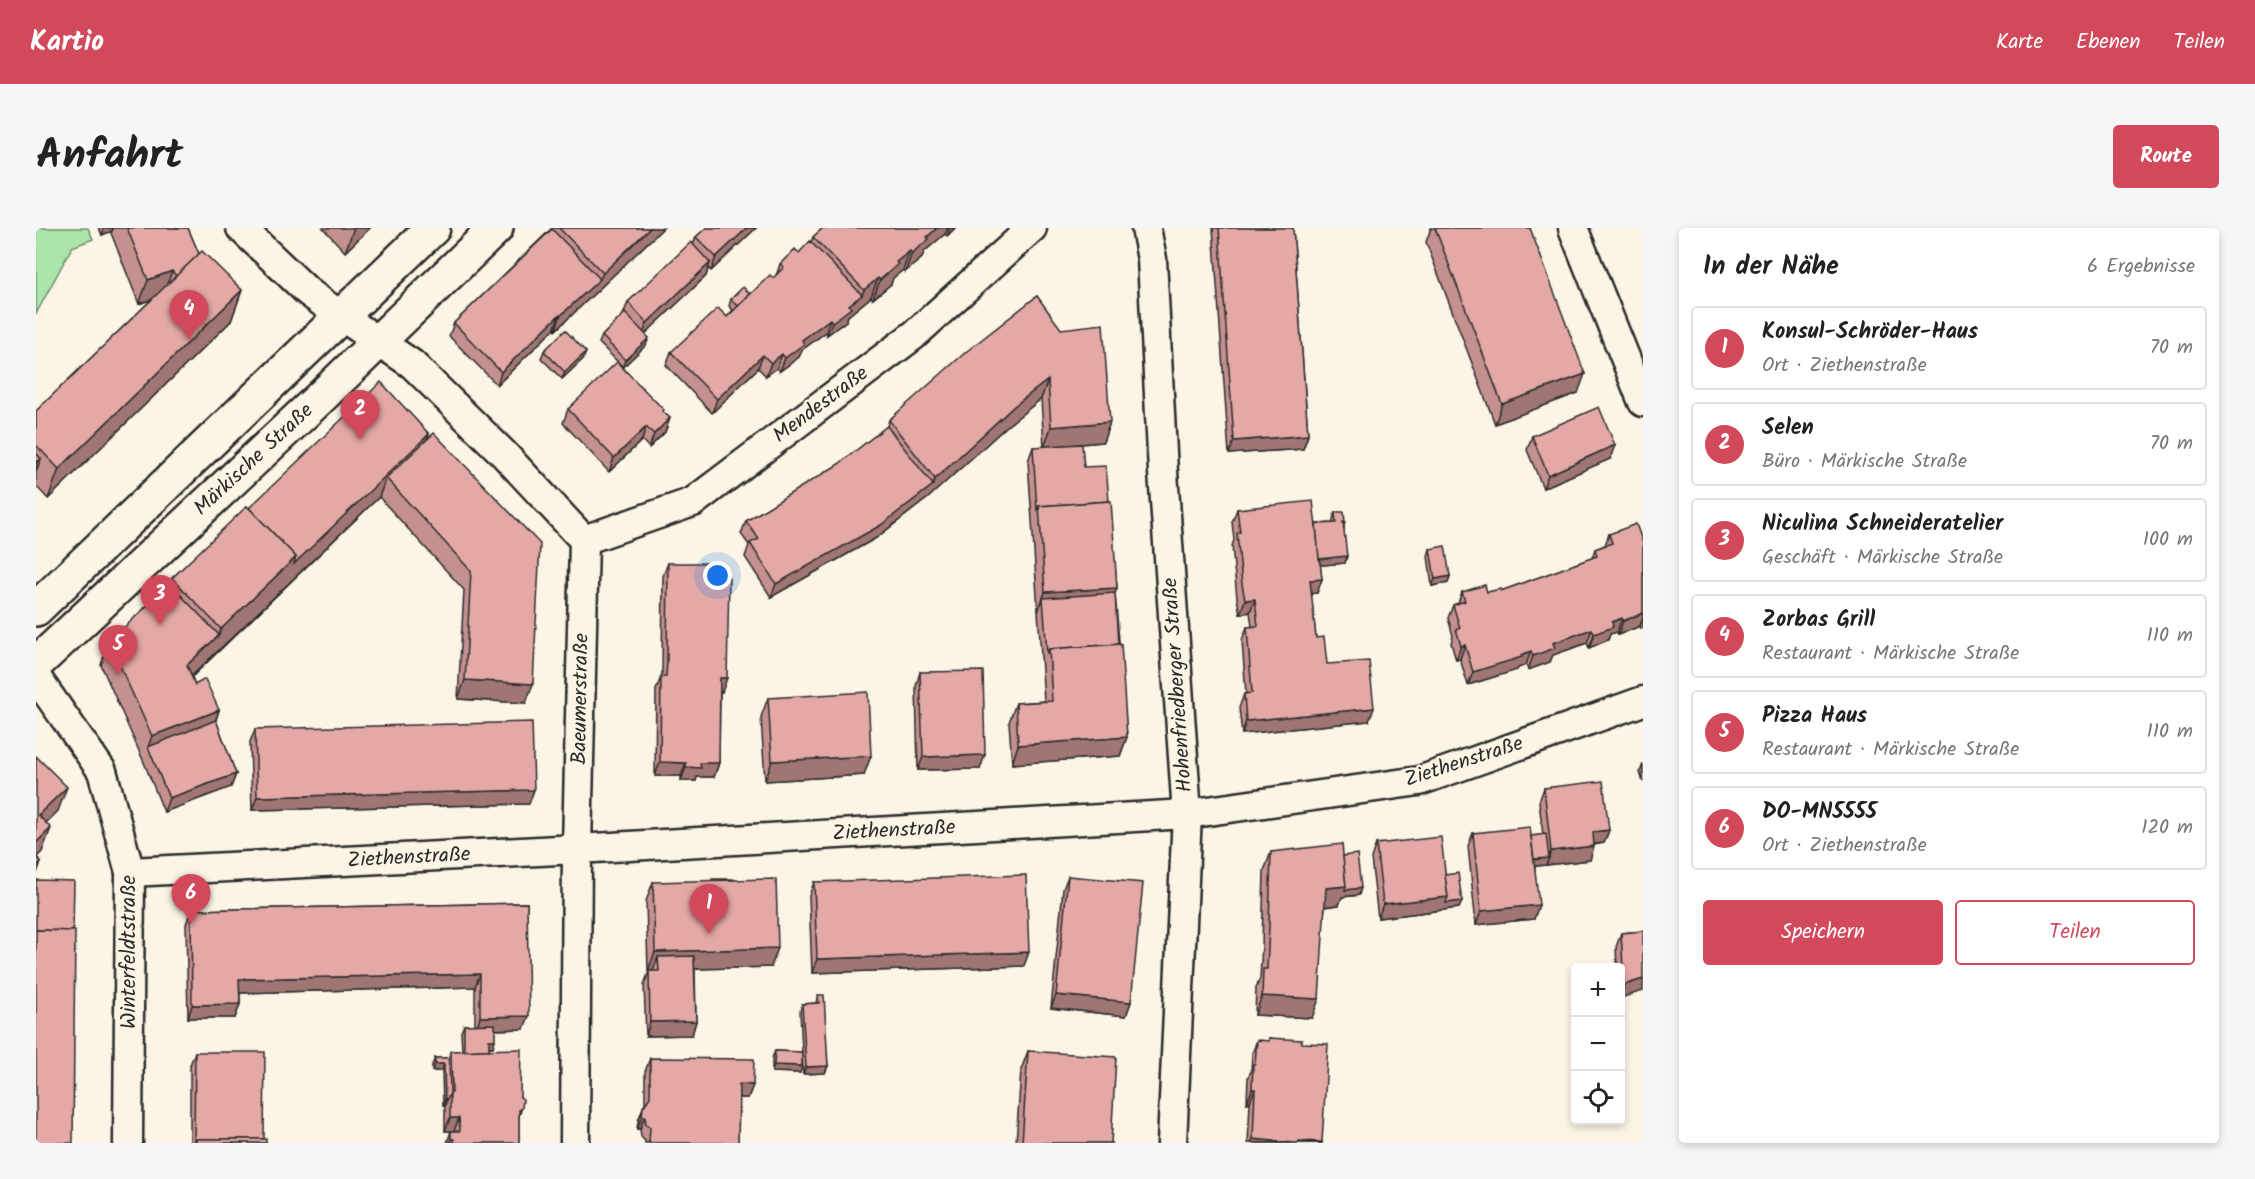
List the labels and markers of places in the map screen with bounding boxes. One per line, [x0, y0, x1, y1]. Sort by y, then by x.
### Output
pin: 4 [170, 291, 208, 340]
pin: 2 [340, 390, 380, 440]
pin: 3 [140, 576, 180, 625]
pin: 5 [98, 626, 137, 675]
pin: 6 [172, 874, 210, 924]
pin: 1 [690, 884, 728, 934]

